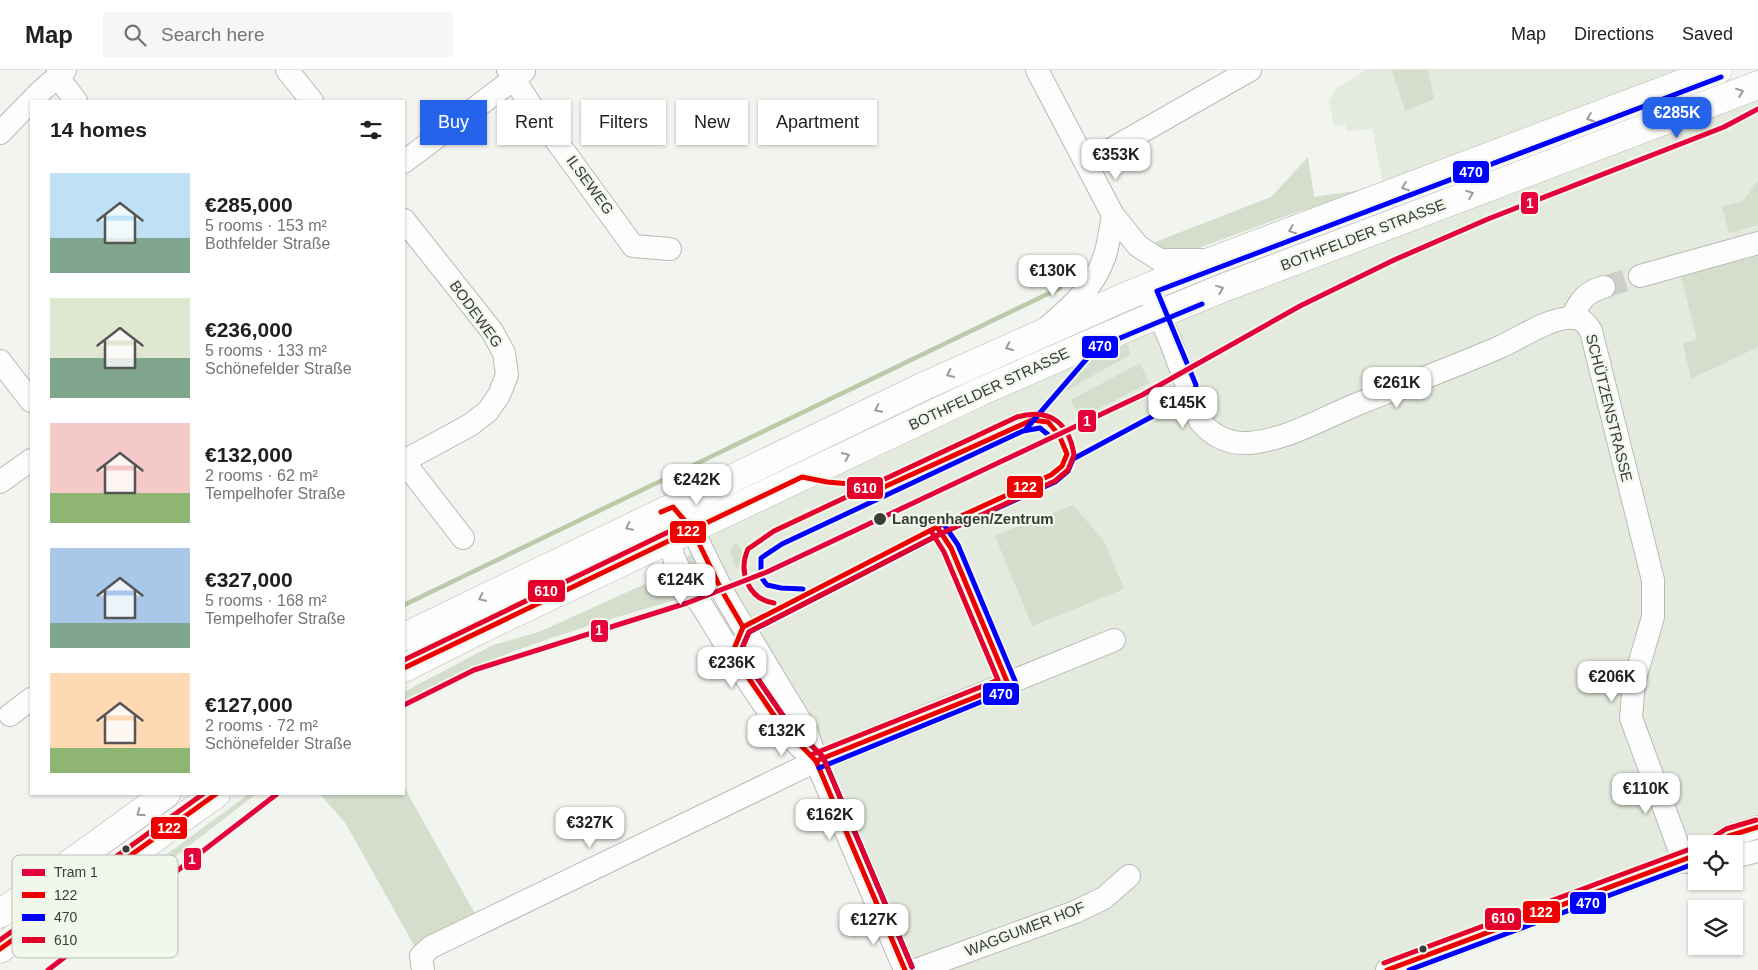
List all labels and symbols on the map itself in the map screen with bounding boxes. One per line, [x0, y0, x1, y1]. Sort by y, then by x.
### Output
one-way arrow [1736, 88, 1744, 98]
pin: €285K [1642, 97, 1712, 139]
one-way arrow [1586, 112, 1595, 122]
pin: €353K [1081, 138, 1151, 181]
street label: ILSEWEG [563, 152, 617, 217]
line badge: 470 [1452, 160, 1490, 184]
text: 470 [1459, 164, 1483, 180]
one-way arrow [1401, 181, 1410, 191]
one-way arrow [1465, 190, 1474, 200]
line badge: 1 [1520, 191, 1539, 215]
street label: BOTHFELDER STRASSE [1278, 195, 1448, 274]
text: 1 [1526, 195, 1534, 211]
one-way arrow [1288, 224, 1297, 234]
pin: €130K [1018, 254, 1088, 297]
street label: BODEWEG [447, 277, 506, 350]
one-way arrow [1215, 285, 1224, 295]
street label: SCHÜTZENSTRASSE [1583, 332, 1636, 484]
line badge: 470 [1081, 335, 1119, 359]
text: 470 [1088, 338, 1112, 354]
one-way arrow [1005, 341, 1014, 351]
street label: BOTHFELDER STRASSE [906, 344, 1072, 433]
pin: €261K [1362, 366, 1432, 409]
one-way arrow [946, 368, 955, 378]
pin: €145K [1148, 386, 1218, 429]
one-way arrow [874, 403, 883, 413]
line badge: 1 [1077, 409, 1097, 433]
text: 1 [1083, 413, 1091, 429]
one-way arrow [841, 452, 850, 462]
pin: €242K [662, 464, 732, 506]
line badge: 122 [1006, 475, 1044, 499]
line badge: 610 [846, 476, 884, 500]
text: 122 [1013, 479, 1037, 495]
text: 610 [853, 480, 877, 496]
place label: Langenhagen/Zentrum [892, 510, 1054, 527]
marker: Langenhagen/Zentrum [872, 511, 888, 527]
line badge: 122 [669, 520, 707, 544]
one-way arrow [625, 521, 634, 531]
text: 122 [676, 523, 700, 539]
pin: €124K [646, 564, 716, 606]
line badge: 610 [527, 579, 566, 603]
text: 610 [534, 583, 558, 599]
one-way arrow [478, 592, 487, 602]
line badge: 1 [590, 619, 609, 643]
text: 1 [595, 622, 603, 638]
pin: €236K [697, 646, 767, 689]
pin: €206K [1577, 660, 1647, 703]
line badge: 470 [982, 682, 1020, 706]
text: 470 [989, 686, 1013, 702]
pin: €132K [747, 714, 817, 757]
pin: €110K [1611, 772, 1681, 815]
pin: €162K [795, 798, 865, 841]
pin: €327K [555, 806, 625, 849]
one-way arrow [136, 807, 146, 816]
line badge: 122 [150, 816, 188, 840]
text: 122 [157, 820, 181, 836]
unlabelled marker [121, 844, 131, 854]
line badge: 1 [183, 847, 202, 871]
text: 1 [188, 851, 196, 867]
legend [12, 855, 178, 958]
text: Tram 1 [54, 864, 98, 880]
text: 122 [54, 887, 78, 903]
line badge: 470 [1569, 891, 1607, 915]
text: 470 [1576, 895, 1600, 911]
street label: WAGGUMER HOF [963, 898, 1087, 959]
line badge: 122 [1522, 900, 1561, 924]
pin: €127K [839, 904, 909, 946]
text: 122 [1529, 904, 1553, 920]
line badge: 610 [1484, 907, 1522, 931]
text: 470 [54, 909, 78, 925]
text: 610 [1491, 910, 1515, 926]
text: 610 [54, 932, 78, 948]
unlabelled marker [1418, 944, 1428, 954]

